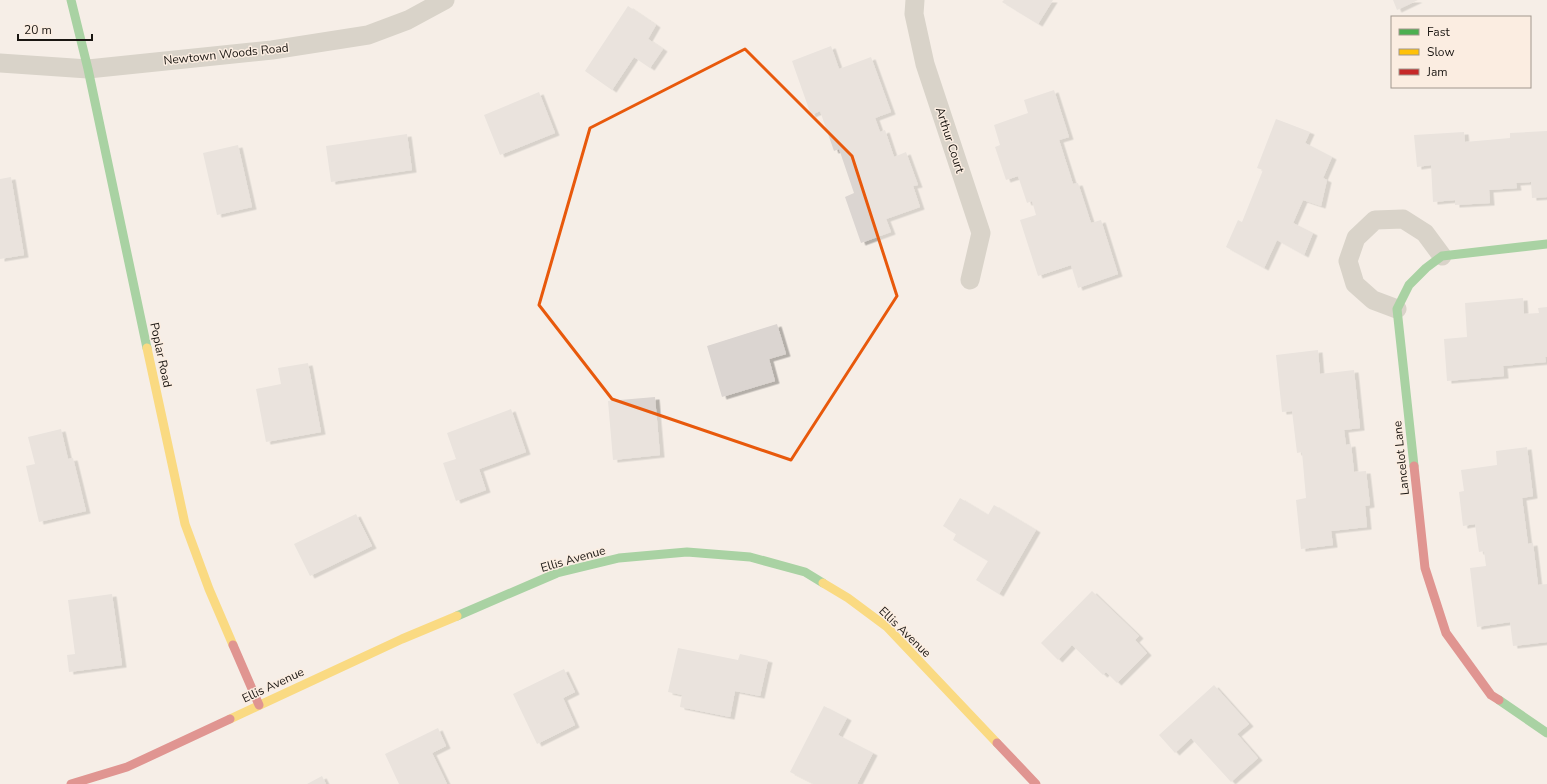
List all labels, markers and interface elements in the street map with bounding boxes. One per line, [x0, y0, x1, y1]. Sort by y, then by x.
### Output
scale bar [18, 16, 92, 42]
legend [1391, 16, 1531, 88]
text: 20 m [24, 22, 52, 38]
text: Fast [1427, 24, 1450, 40]
street label: Newtown Woods Road [163, 39, 289, 69]
text: Slow [1427, 44, 1455, 60]
text: Jam [1426, 64, 1448, 80]
street label: Arthur Court [932, 105, 968, 176]
street label: Poplar Road [146, 321, 176, 389]
street label: Lancelot Lane [1389, 420, 1413, 496]
street label: Ellis Avenue [539, 542, 607, 576]
street label: Ellis Avenue [875, 603, 935, 661]
street label: Ellis Avenue [239, 664, 307, 706]

